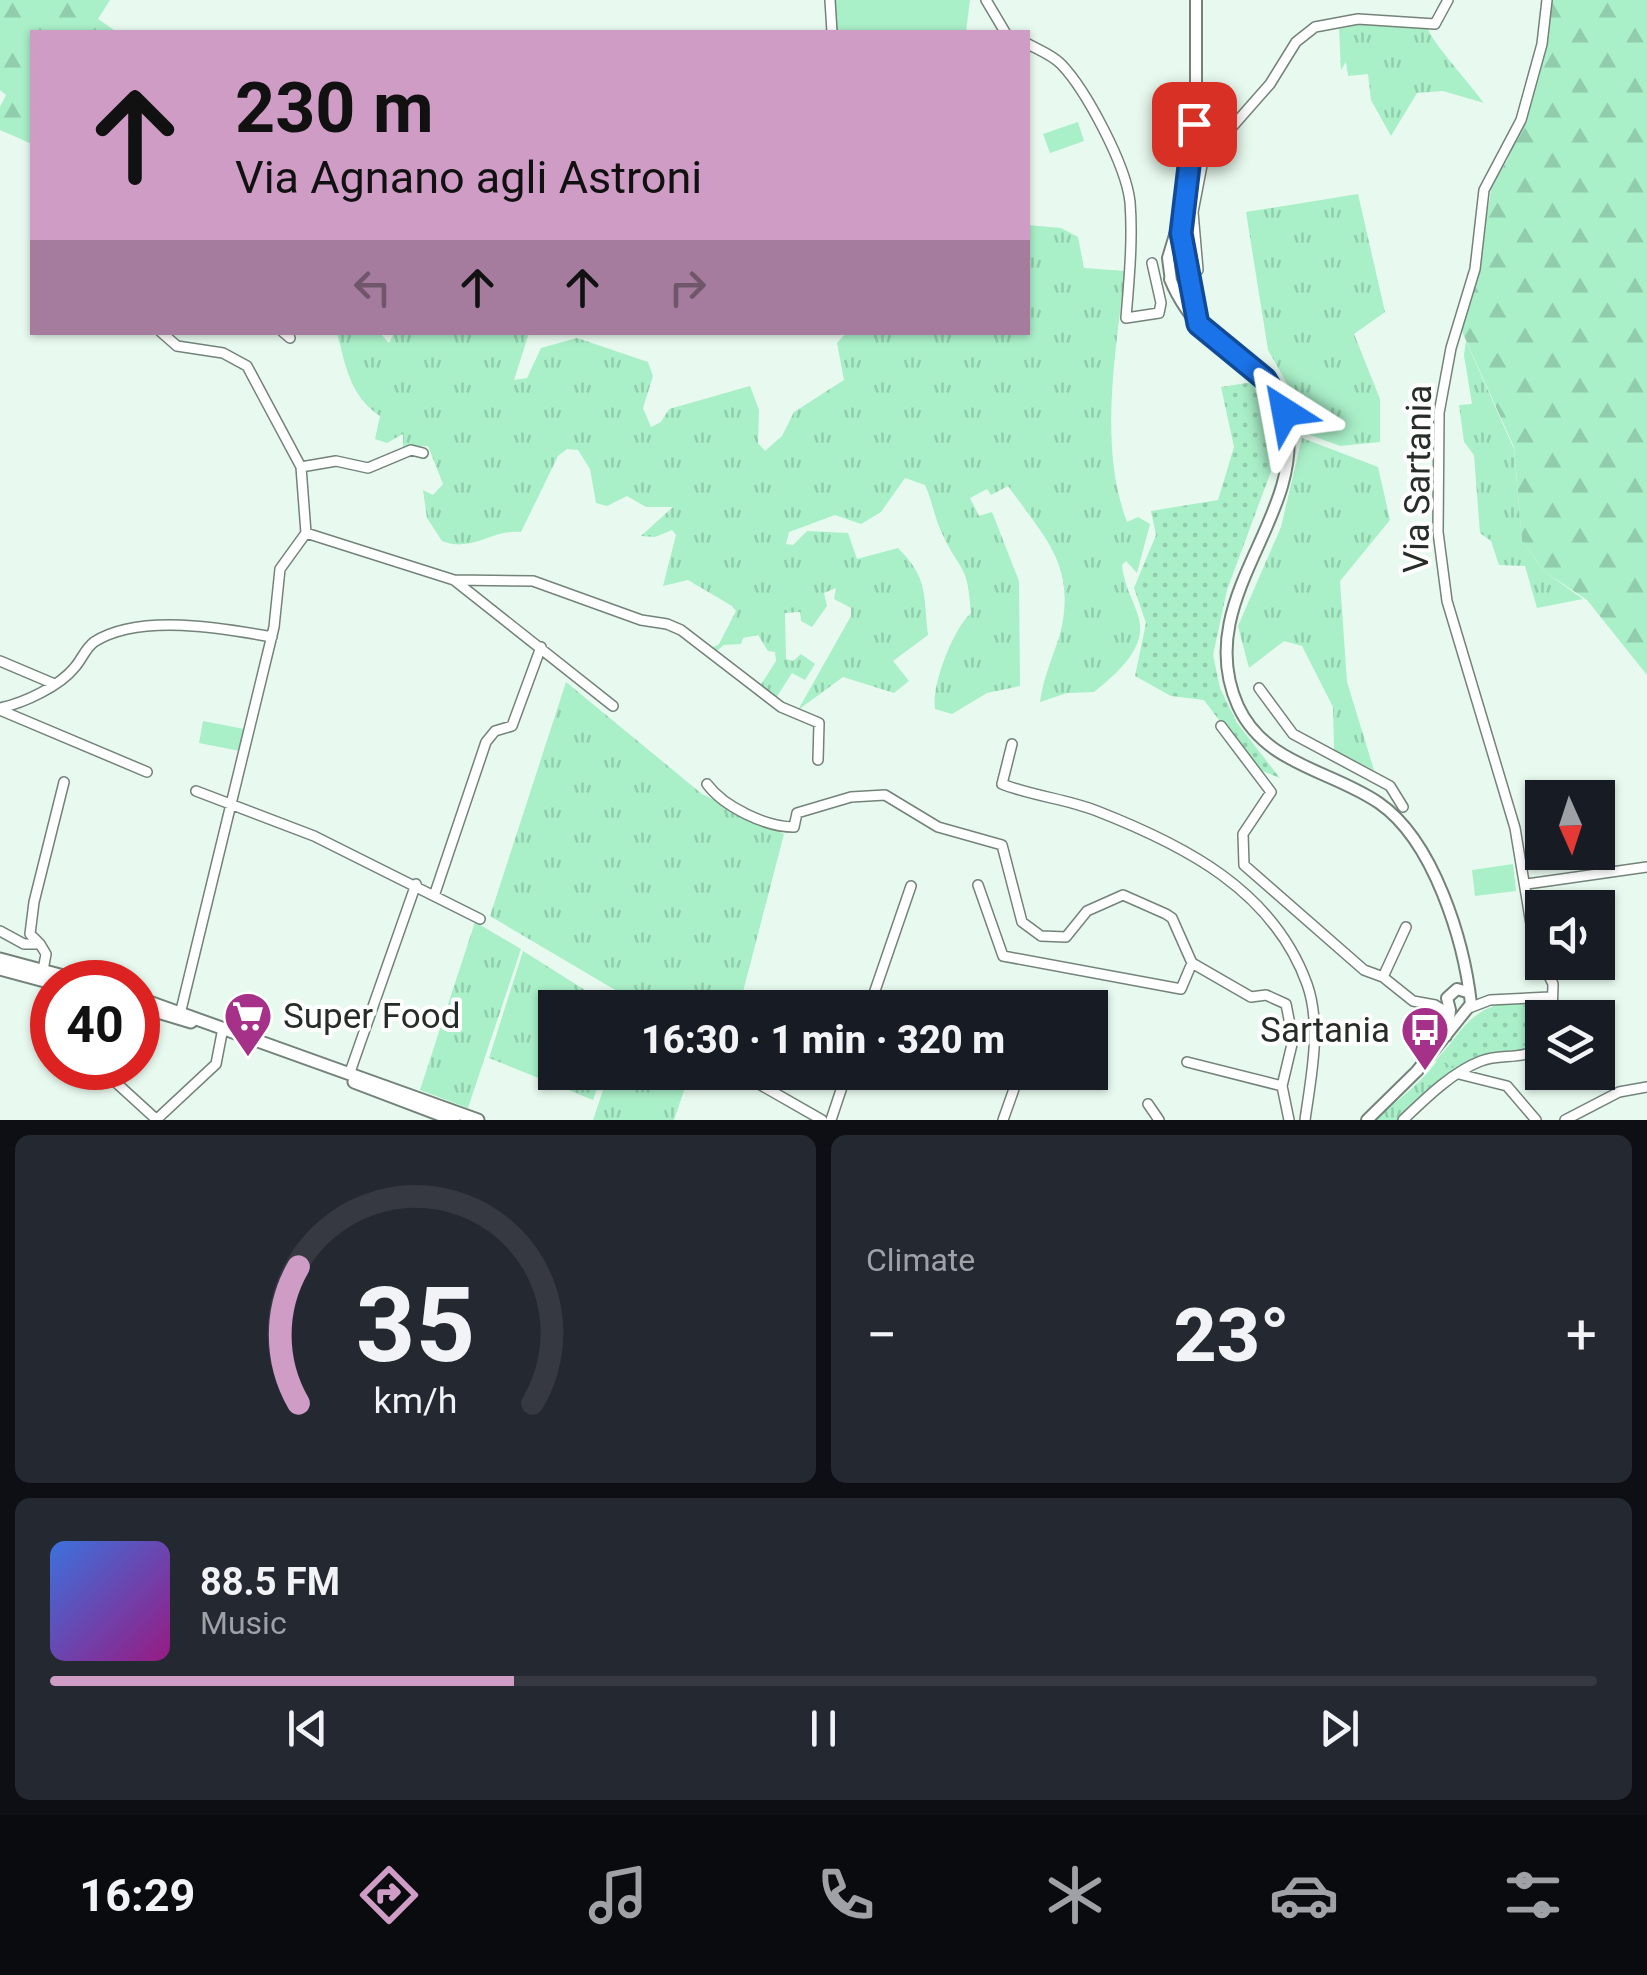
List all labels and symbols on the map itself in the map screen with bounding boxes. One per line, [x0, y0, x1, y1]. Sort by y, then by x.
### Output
pin [1152, 82, 1237, 167]
position arrow [1233, 360, 1337, 464]
street label: Via Sartania [1396, 384, 1440, 574]
north arrow [1525, 780, 1615, 870]
speed limit sign: 40 [30, 960, 160, 1090]
supermarket icon: Super Food [222, 990, 274, 1058]
place label: Super Food [283, 996, 460, 1037]
bus stop icon: Sartania [1399, 1004, 1451, 1072]
place label: Sartania [1260, 1010, 1390, 1051]

